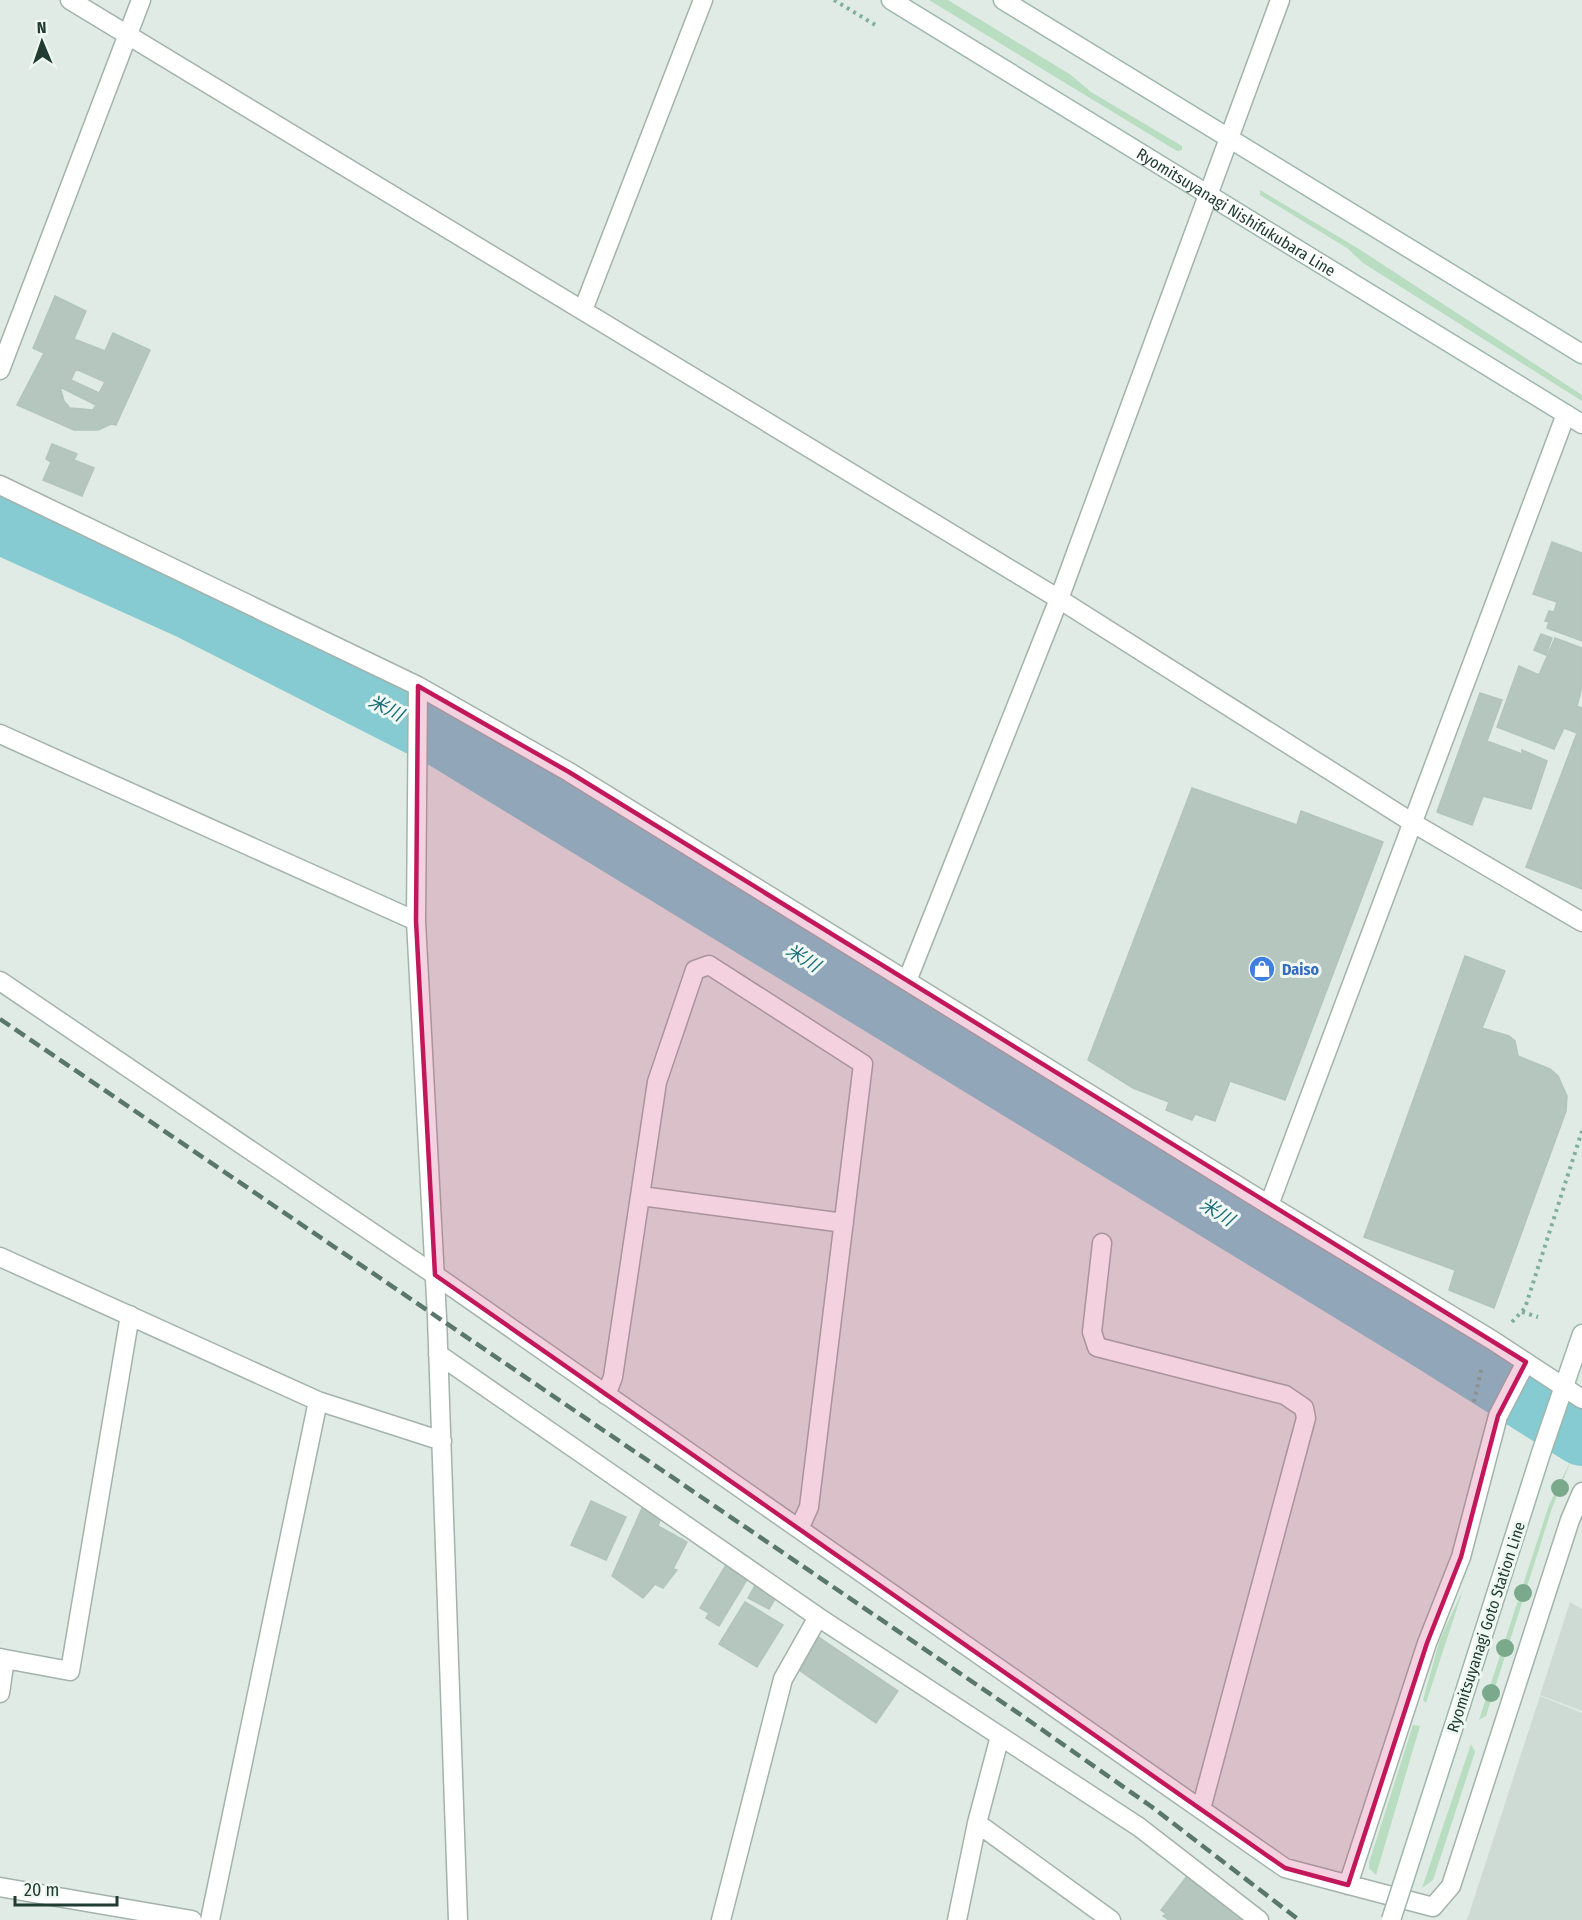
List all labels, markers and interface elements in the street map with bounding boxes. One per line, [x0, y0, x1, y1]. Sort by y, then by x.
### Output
north arrow [12, 12, 72, 72]
text: N [36, 18, 47, 37]
street label: Ryomitsuyanagi Nishifukubara Line [1133, 144, 1339, 280]
water label: 米川 [365, 690, 409, 727]
water label: 米川 [782, 939, 826, 978]
shop icon: Daiso [1247, 954, 1277, 984]
place label: Daiso [1282, 960, 1319, 979]
water label: 米川 [1196, 1193, 1240, 1232]
street label: Ryomitsuyanagi Goto Station Line [1443, 1519, 1529, 1735]
scale bar [15, 1869, 117, 1907]
text: 20 m [24, 1879, 59, 1901]

